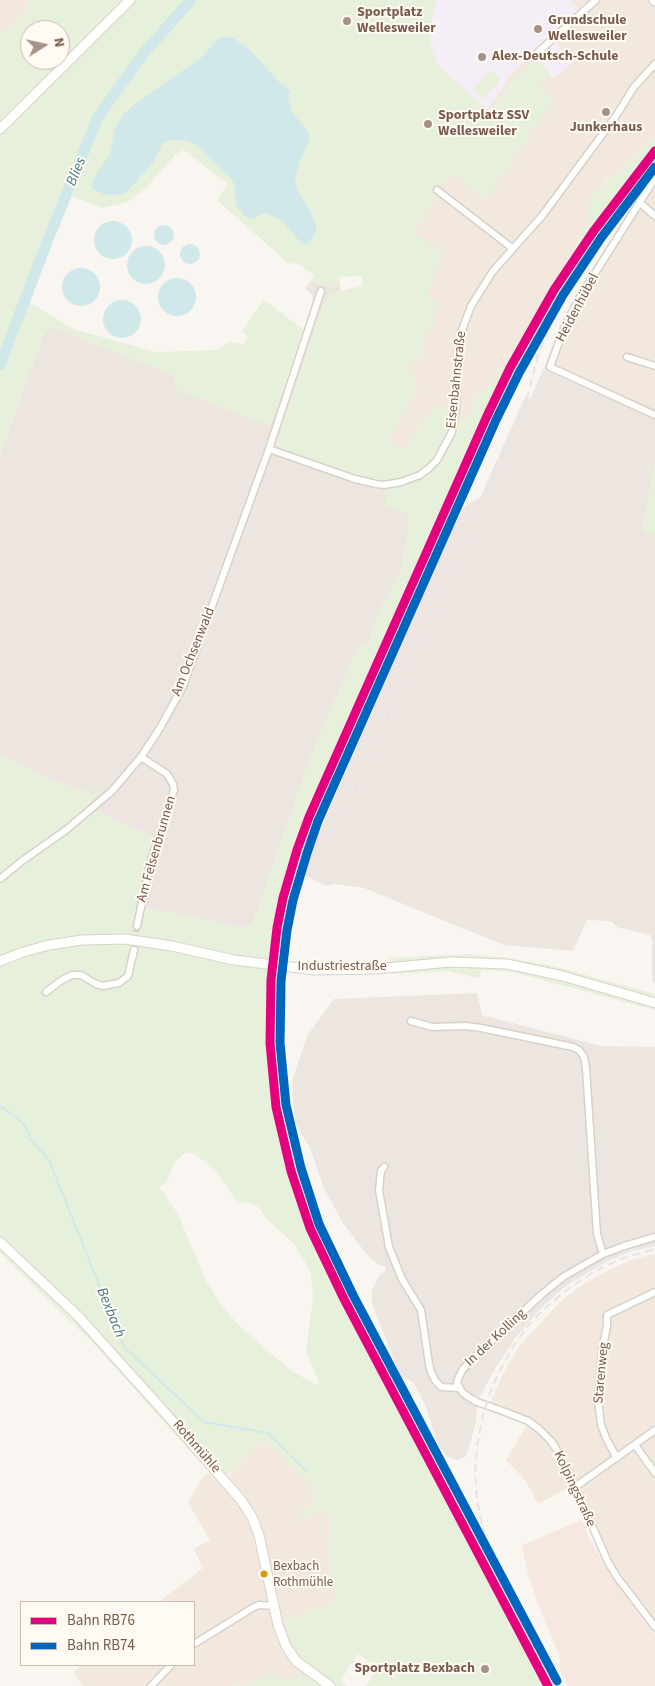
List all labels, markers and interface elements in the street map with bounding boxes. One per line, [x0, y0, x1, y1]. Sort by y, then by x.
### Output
place label: Sportplatz Wellesweiler [357, 5, 436, 38]
place label: Grundschule Wellesweiler [548, 13, 627, 46]
marker: Sportplatz Wellesweiler [341, 15, 353, 27]
north arrow [20, 20, 70, 70]
marker: Grundschule Wellesweiler [532, 23, 544, 35]
text: N [48, 36, 69, 49]
place label: Alex-Deutsch-Schule [492, 49, 619, 65]
marker: Alex-Deutsch-Schule [476, 51, 488, 63]
marker: Junkerhaus [600, 106, 612, 118]
place label: Sportplatz SSV Wellesweiler [438, 108, 529, 140]
marker: Sportplatz SSV Wellesweiler [422, 118, 434, 130]
place label: Junkerhaus [570, 120, 642, 136]
water label: Blies [63, 155, 91, 189]
street label: Heidenhübel [553, 271, 603, 345]
street label: Eisenbahnstraße [444, 330, 470, 430]
street label: Am Ochsenwald [169, 605, 219, 699]
street label: Am Felsenbrunnen [134, 794, 180, 904]
street label: Industriestraße [297, 959, 387, 975]
water label: Bexbach [92, 1285, 128, 1341]
street label: In der Kolling [462, 1305, 530, 1371]
street label: Starenweg [591, 1341, 613, 1405]
street label: Rothmühle [168, 1417, 224, 1477]
street label: Kolpingstraße [549, 1448, 599, 1530]
place label: Bexbach Rothmühle [273, 1559, 333, 1590]
marker: Bexbach Rothmühle [259, 1569, 269, 1579]
legend [20, 1601, 195, 1666]
text: Bahn RB76 [67, 1610, 135, 1631]
text: Bahn RB74 [67, 1635, 135, 1656]
place label: Sportplatz Bexbach [354, 1661, 475, 1677]
marker: Sportplatz Bexbach [479, 1663, 491, 1675]

